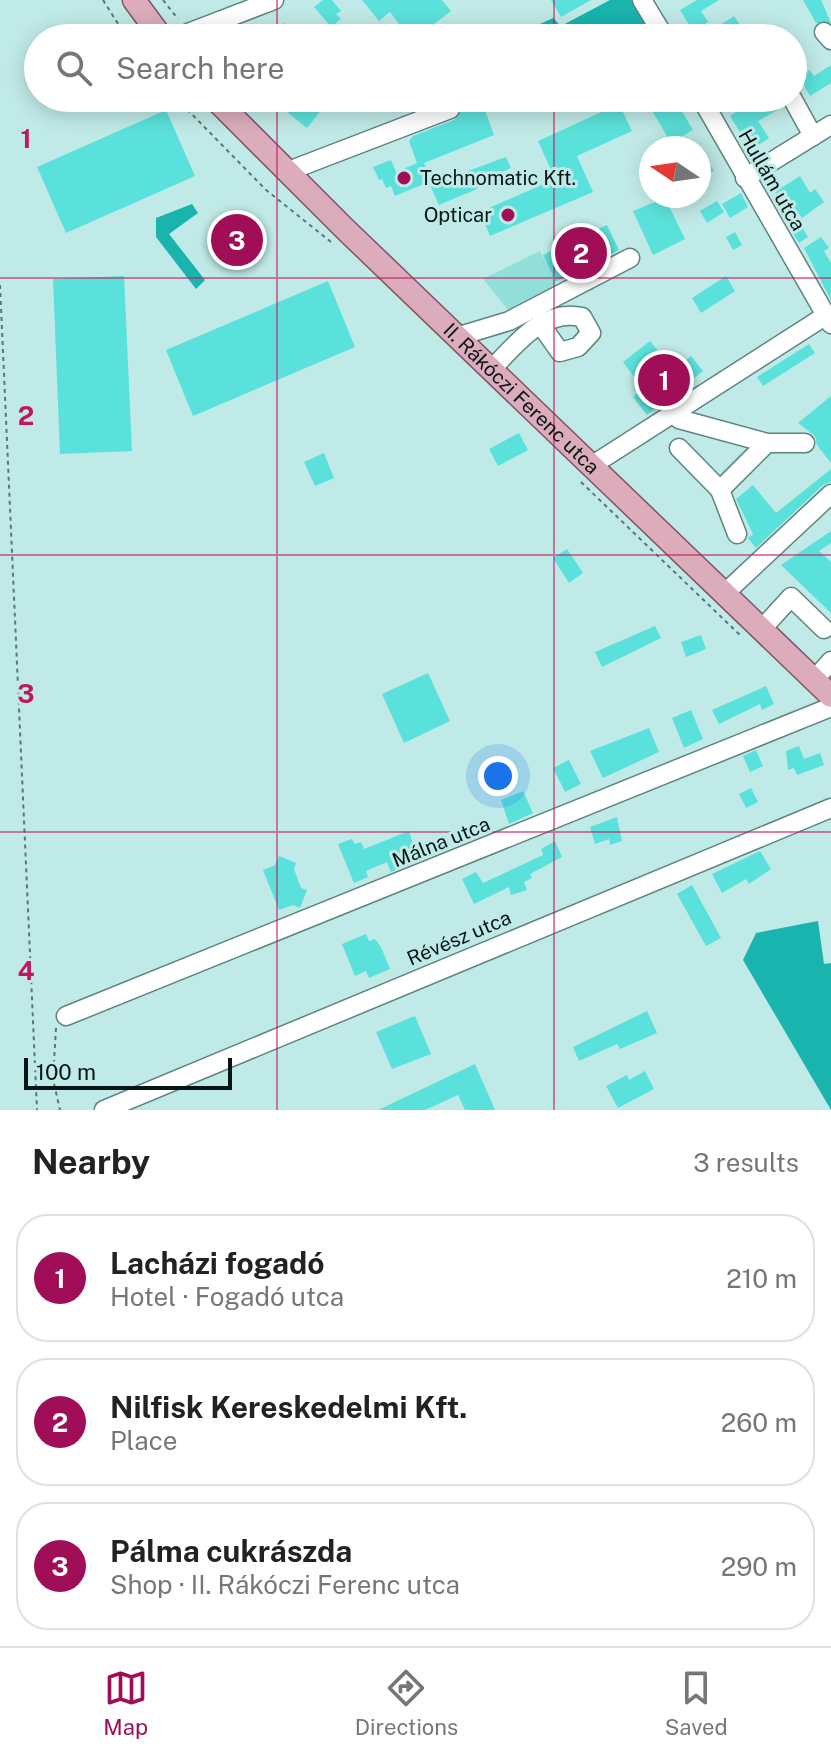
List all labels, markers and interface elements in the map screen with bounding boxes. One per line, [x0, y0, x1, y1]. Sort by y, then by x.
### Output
search box [24, 24, 807, 112]
icon: search [52, 46, 96, 90]
text: Search here [116, 50, 284, 86]
text: 1 [20, 123, 32, 154]
street label: Hullám utca [733, 125, 811, 235]
north arrow [639, 136, 711, 208]
place label: Technomatic Kft. [420, 166, 576, 190]
marker: Technomatic Kft. [395, 169, 413, 187]
place label: Opticar [424, 203, 492, 227]
marker: Opticar [499, 206, 517, 224]
pin: 3 [211, 210, 263, 270]
pin: 2 [555, 223, 607, 283]
street label: II. Rákóczi Ferenc utca [438, 318, 604, 479]
pin: 1 [638, 350, 690, 410]
text: 2 [18, 400, 34, 431]
text: 3 [17, 678, 35, 709]
your location [478, 756, 518, 796]
street label: Málna utca [389, 812, 493, 872]
street label: Révész utca [403, 905, 515, 971]
text: 4 [17, 955, 35, 986]
scale bar [24, 1054, 232, 1090]
text: 100 m [36, 1059, 96, 1085]
text: Nearby [32, 1142, 150, 1182]
text: 3 results [693, 1147, 799, 1178]
text: Lacházi fogadó [110, 1245, 324, 1281]
text: 1 [54, 1263, 66, 1294]
text: 210 m [726, 1263, 797, 1294]
text: Hotel · Fogadó utca [110, 1281, 344, 1312]
text: Nilfisk Kereskedelmi Kft. [110, 1389, 467, 1425]
text: 2 [52, 1407, 68, 1438]
text: 260 m [721, 1407, 797, 1438]
text: Place [110, 1425, 177, 1456]
text: Pálma cukrászda [110, 1533, 352, 1569]
text: 3 [51, 1551, 69, 1582]
text: 290 m [721, 1551, 797, 1582]
text: Shop · II. Rákóczi Ferenc utca [110, 1569, 460, 1600]
tab: Map [103, 1666, 148, 1740]
tab: Directions [355, 1666, 458, 1740]
tab: Saved [665, 1666, 728, 1740]

